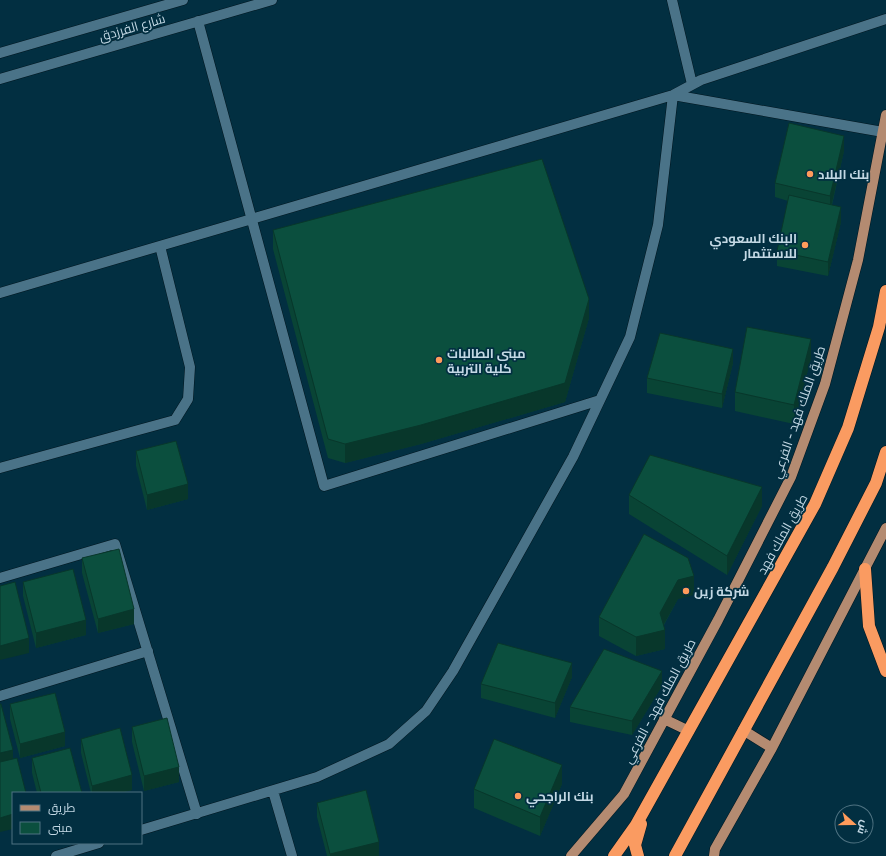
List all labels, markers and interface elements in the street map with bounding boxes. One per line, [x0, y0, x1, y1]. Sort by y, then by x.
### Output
street label: شارع الفرزدق [97, 10, 167, 45]
place label: بنك البلاد [818, 166, 869, 182]
marker: بنك البلاد [805, 169, 815, 179]
place label: البنك السعودي للاستثمار [709, 230, 797, 261]
marker: البنك السعودي للاستثمار [800, 240, 810, 250]
street label: طريق الملك فهد - الفرعي [768, 344, 831, 481]
place label: مبنى الطالبات كلية التربية [447, 345, 526, 376]
marker: مبنى الطالبات كلية التربية [434, 355, 444, 365]
street label: طريق الملك فهد [753, 491, 811, 577]
place label: شركة زين [694, 583, 749, 600]
marker: شركة زين [681, 586, 691, 596]
street label: طريق الملك فهد - الفرعي [619, 636, 701, 768]
place label: بنك الراجحي [526, 788, 594, 808]
marker: بنك الراجحي [513, 791, 523, 801]
legend [12, 792, 142, 844]
text: طريق [48, 800, 76, 815]
north arrow [834, 804, 874, 844]
text: ش [854, 818, 872, 837]
text: مبنى [48, 820, 73, 835]

